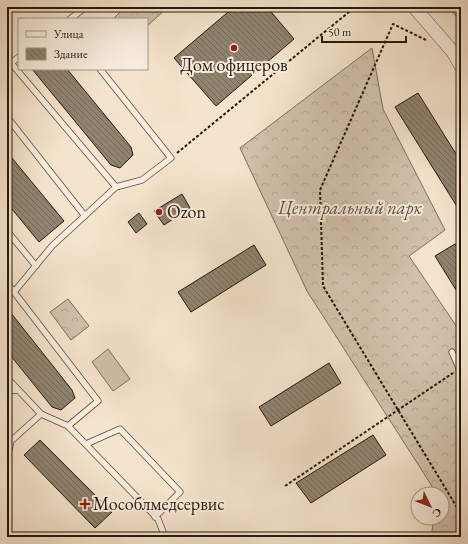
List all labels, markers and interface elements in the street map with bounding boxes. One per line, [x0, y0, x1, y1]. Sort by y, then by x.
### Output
legend [18, 18, 148, 70]
scale bar [322, 18, 406, 44]
text: 50 m [328, 24, 352, 40]
text: Улица [53, 26, 84, 42]
marker: Дом офицеров [229, 43, 239, 53]
text: Здание [54, 46, 88, 62]
place label: Дом офицеров [180, 53, 288, 76]
park label: Центральный парк [277, 196, 422, 220]
place label: Ozon [167, 200, 206, 223]
marker: Ozon [154, 207, 164, 217]
north arrow [410, 486, 450, 526]
place label: Мособлмедсервис [93, 492, 225, 515]
marker: Мособлмедсервис [80, 499, 90, 509]
text: С [429, 505, 445, 521]

